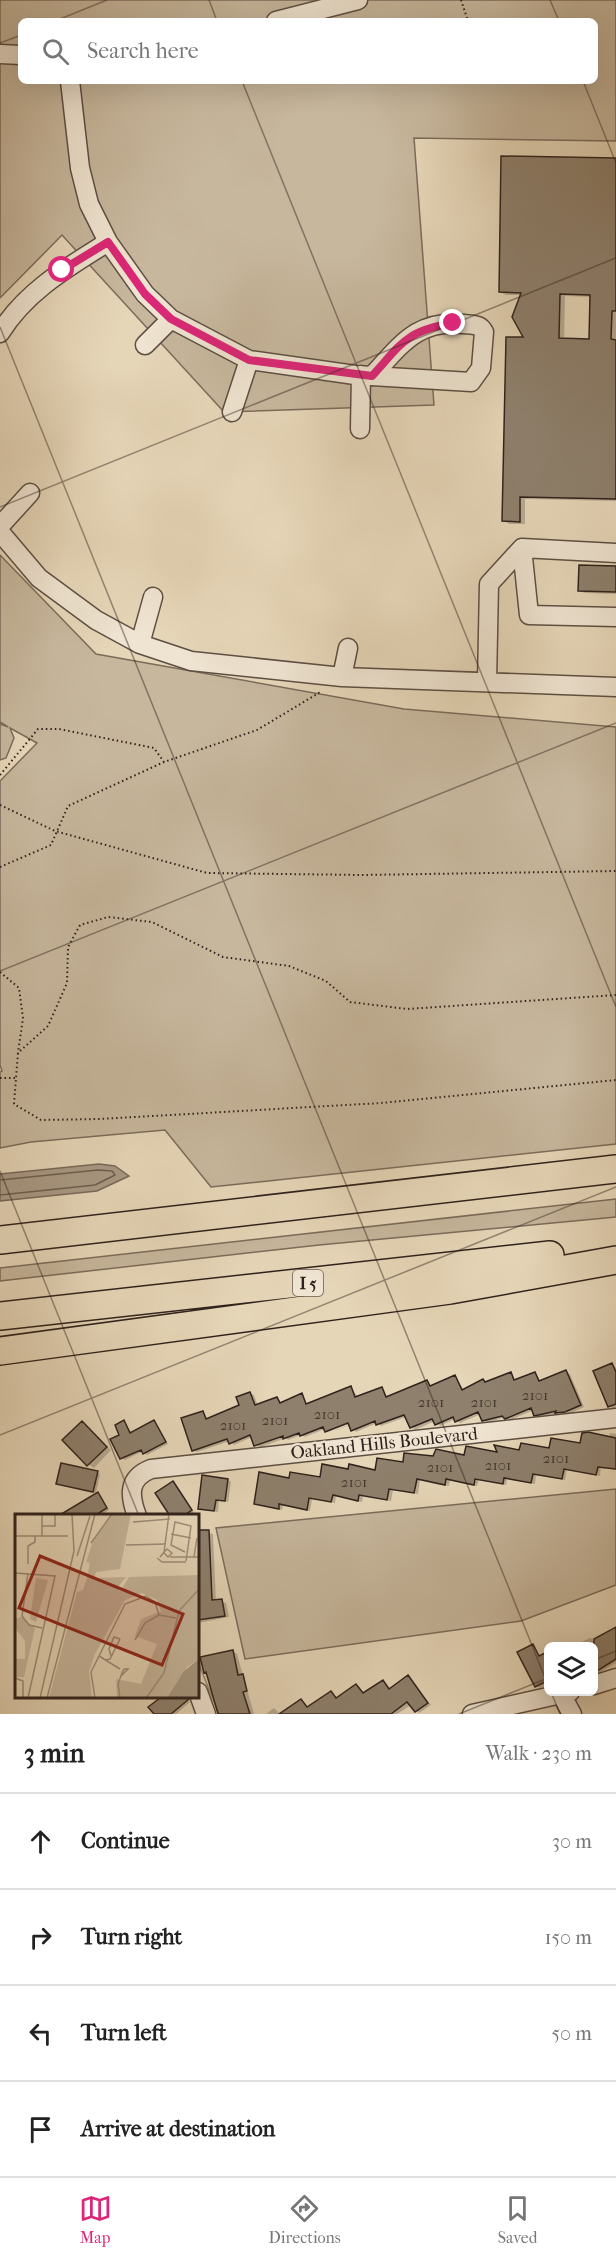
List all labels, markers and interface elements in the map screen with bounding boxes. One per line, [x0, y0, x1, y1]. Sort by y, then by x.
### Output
search box [18, 18, 598, 84]
icon: search [39, 35, 72, 68]
text: Search here [87, 38, 199, 64]
route start [48, 256, 74, 282]
route end [439, 309, 465, 335]
road number: I 5 [293, 1270, 323, 1296]
house number: 2101 [522, 1386, 548, 1404]
house number: 2101 [418, 1393, 444, 1411]
house number: 2101 [471, 1393, 497, 1411]
house number: 2101 [314, 1405, 340, 1423]
house number: 2101 [262, 1411, 288, 1429]
house number: 2101 [220, 1416, 246, 1434]
street label: Oakland Hills Boulevard [289, 1423, 479, 1464]
house number: 2101 [543, 1449, 569, 1467]
house number: 2101 [485, 1456, 511, 1474]
house number: 2101 [427, 1458, 453, 1476]
house number: 2101 [341, 1473, 367, 1491]
inset map [15, 1514, 200, 1699]
map controls [544, 1642, 598, 1696]
button: layers [544, 1642, 598, 1696]
text: 3 min [24, 1738, 85, 1769]
text: Walk · 230 m [486, 1742, 592, 1765]
icon: ahead [24, 1825, 57, 1858]
text: Continue [81, 1828, 170, 1854]
text: 30 m [552, 1830, 592, 1853]
icon: right [24, 1921, 57, 1954]
text: Turn right [81, 1924, 182, 1950]
text: 150 m [544, 1926, 592, 1949]
icon: left [24, 2017, 57, 2050]
text: Turn left [81, 2020, 167, 2046]
text: 50 m [551, 2022, 592, 2045]
icon: arrive [24, 2113, 57, 2146]
text: Arrive at destination [81, 2116, 275, 2142]
tab: Map [79, 2192, 112, 2247]
tab: Directions [269, 2192, 341, 2247]
tab: Saved [498, 2192, 537, 2247]

